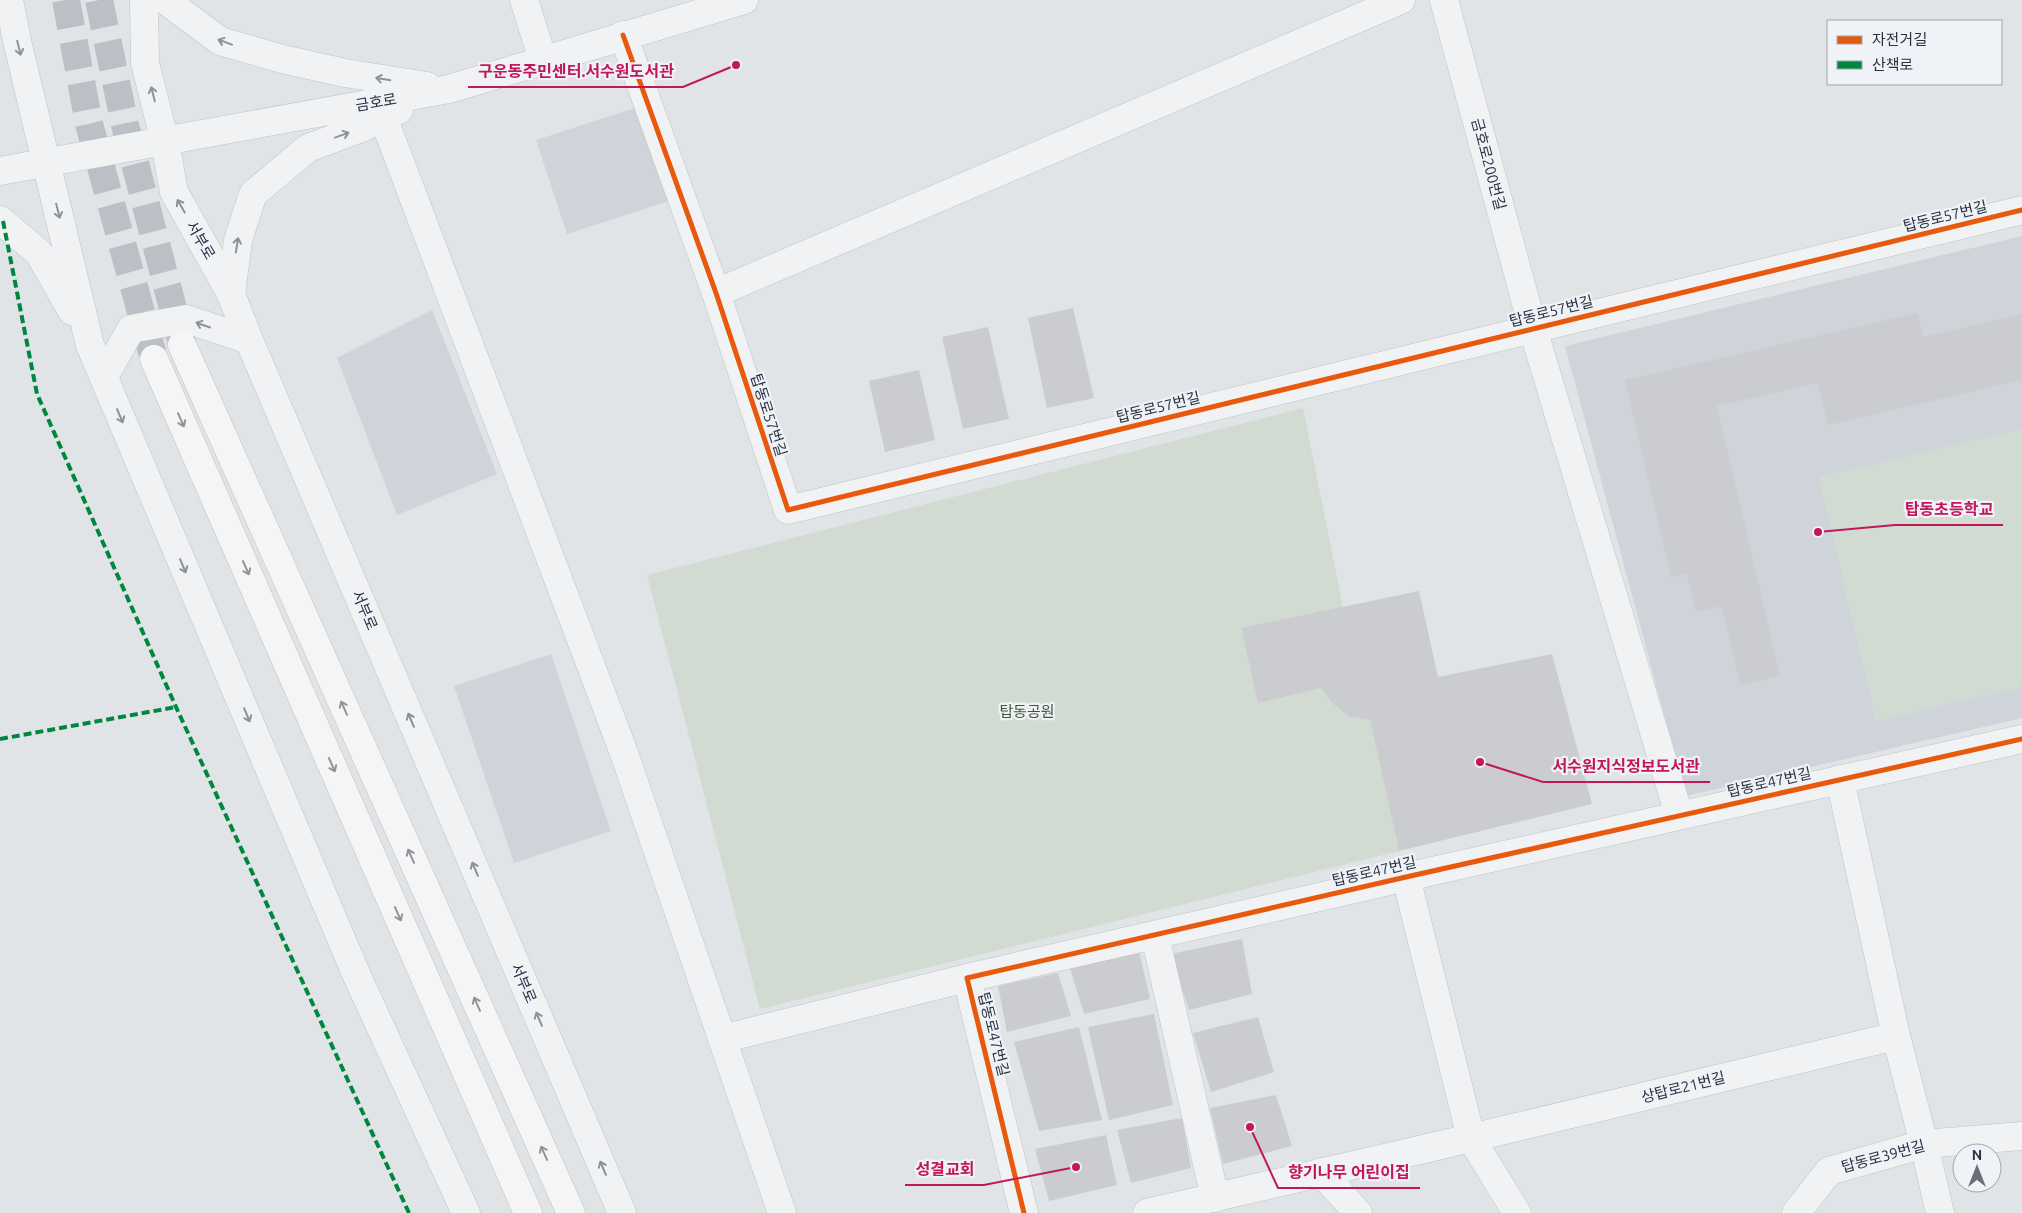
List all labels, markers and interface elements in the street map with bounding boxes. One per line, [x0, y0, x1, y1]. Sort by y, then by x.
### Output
legend [1827, 20, 2002, 85]
text: 자전거길 [1872, 31, 1927, 48]
one-way arrow [218, 37, 233, 46]
one-way arrow [15, 39, 24, 55]
callout: 구운동주민센터.서수원도서관 [468, 56, 683, 87]
text: 산책로 [1872, 56, 1913, 73]
text: 구운동주민센터.서수원도서관 [478, 62, 674, 80]
one-way arrow [376, 74, 392, 84]
one-way arrow [148, 87, 157, 103]
street label: 금호로 [354, 90, 398, 114]
street label: 금호로200번길 [1469, 116, 1509, 212]
one-way arrow [334, 130, 349, 139]
street label: 탑동로57번길 [1901, 197, 1989, 235]
one-way arrow [176, 199, 186, 213]
one-way arrow [54, 202, 63, 218]
street label: 서부로 [183, 218, 219, 262]
one-way arrow [233, 238, 243, 254]
street label: 탑동로57번길 [1507, 292, 1595, 330]
one-way arrow [196, 320, 211, 329]
street label: 탑동로57번길 [748, 372, 790, 458]
street label: 탑동로57번길 [1114, 388, 1202, 426]
one-way arrow [116, 408, 125, 423]
one-way arrow [176, 412, 186, 427]
callout: 탑동초등학교 [1895, 494, 2003, 525]
text: 탑동초등학교 [1905, 500, 1993, 518]
one-way arrow [179, 558, 189, 573]
one-way arrow [243, 561, 252, 576]
street label: 서부로 [349, 588, 381, 632]
one-way arrow [339, 701, 349, 716]
park label: 탑동공원 [999, 703, 1055, 720]
one-way arrow [243, 708, 252, 723]
one-way arrow [406, 713, 416, 728]
callout: 서수원지식정보도서관 [1543, 751, 1710, 782]
one-way arrow [328, 757, 338, 772]
text: 서수원지식정보도서관 [1552, 757, 1700, 775]
street label: 탑동로47번길 [1725, 764, 1813, 800]
one-way arrow [405, 849, 415, 864]
street label: 탑동로47번길 [1330, 853, 1418, 889]
one-way arrow [470, 862, 480, 877]
one-way arrow [393, 906, 403, 921]
street label: 서부로 [508, 961, 540, 1005]
street label: 탑동로47번길 [975, 990, 1013, 1078]
one-way arrow [472, 997, 482, 1012]
one-way arrow [534, 1012, 544, 1027]
street label: 상탑로21번길 [1639, 1068, 1727, 1106]
street label: 탑동로39번길 [1839, 1137, 1927, 1175]
north arrow [1952, 1143, 2002, 1193]
one-way arrow [538, 1146, 548, 1161]
text: N [1972, 1147, 1982, 1163]
callout: 성결교회 [905, 1154, 984, 1185]
callout: 향기나무 어린이집 [1278, 1157, 1420, 1188]
text: 성결교회 [916, 1160, 974, 1178]
one-way arrow [597, 1161, 607, 1176]
text: 향기나무 어린이집 [1288, 1163, 1410, 1181]

